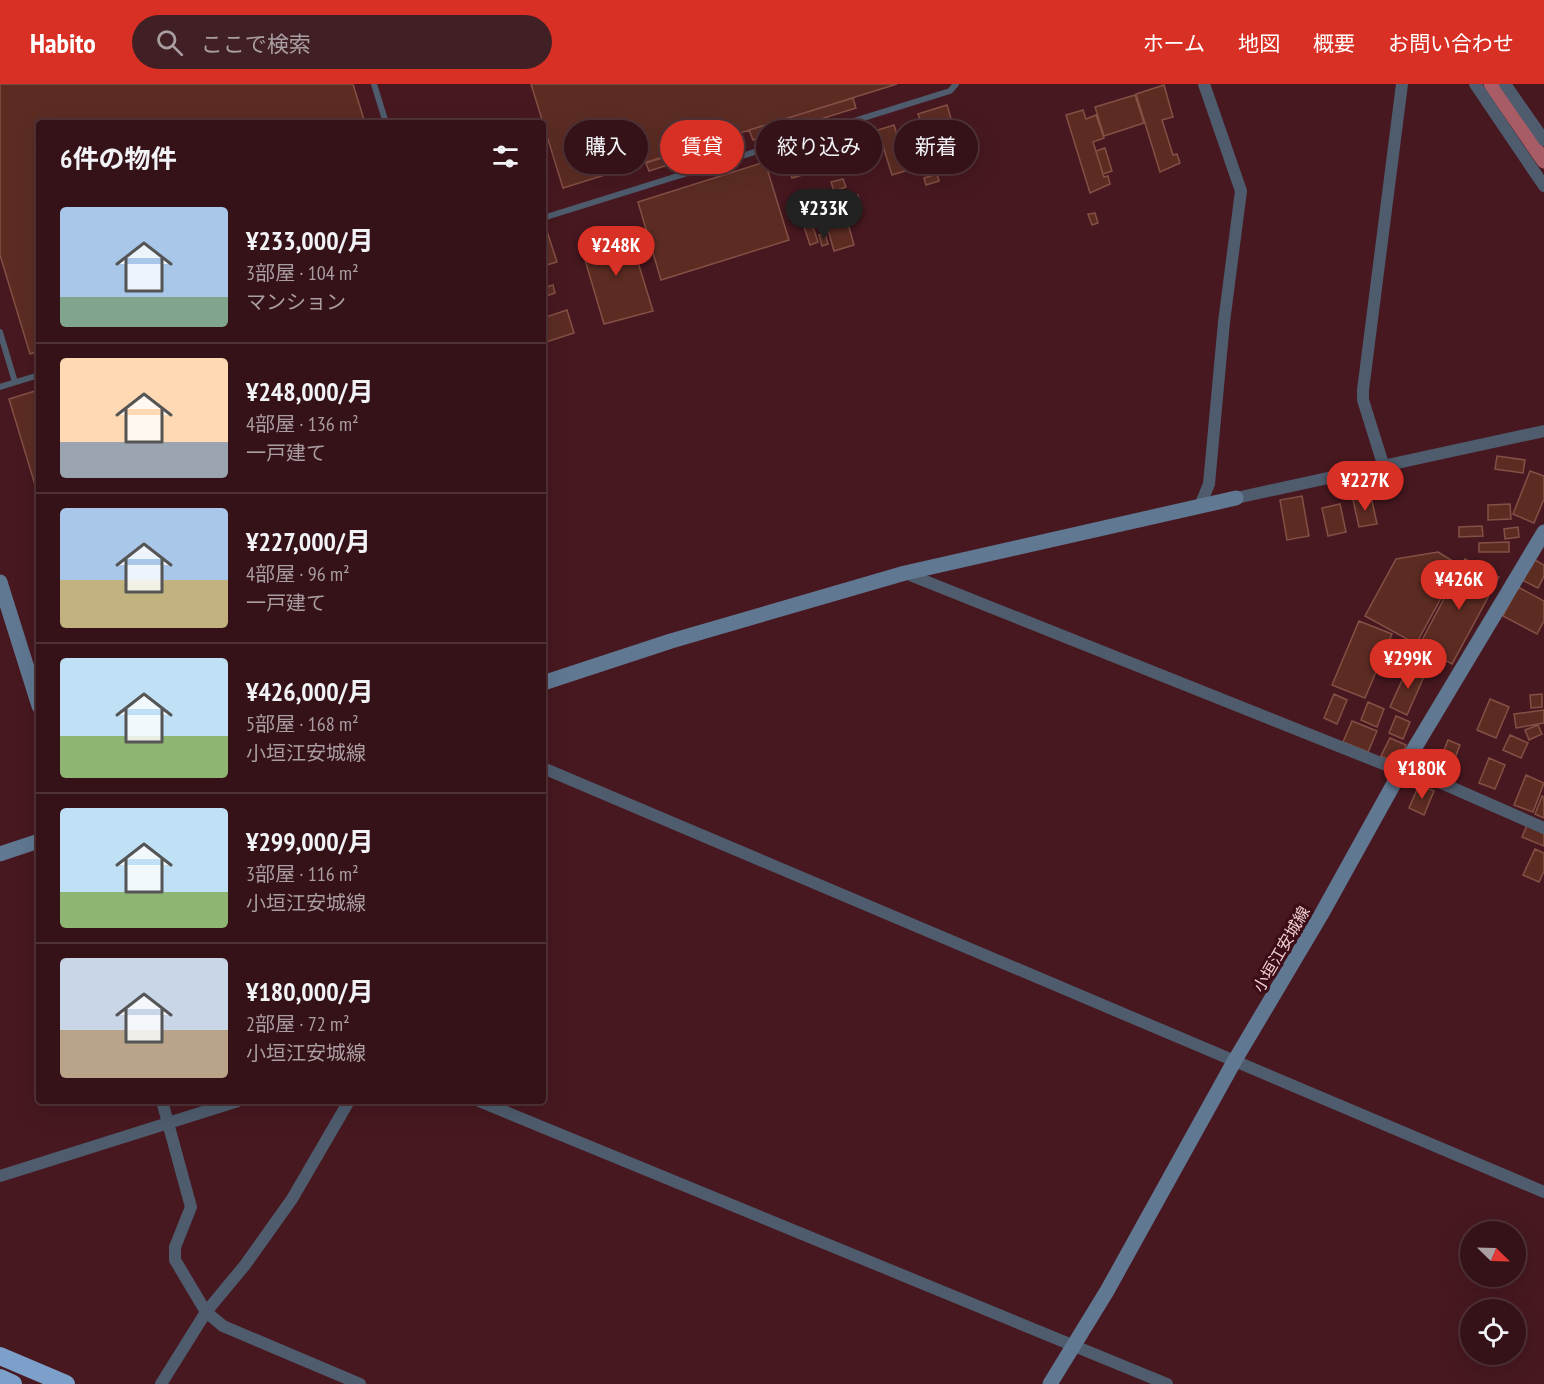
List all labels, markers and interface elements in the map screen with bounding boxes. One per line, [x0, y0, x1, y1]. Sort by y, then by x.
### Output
search box [132, 15, 552, 69]
text: Habito [30, 24, 96, 61]
icon: search [153, 26, 186, 59]
text: ここで検索 [201, 30, 311, 58]
text: ホーム [1143, 30, 1205, 57]
text: 地図 [1238, 30, 1280, 57]
text: 概要 [1313, 30, 1355, 57]
text: お問い合わせ [1388, 30, 1514, 57]
chip: 購入 [564, 120, 648, 174]
chip: 賃貸 [660, 120, 744, 174]
chip: 絞り込み [756, 120, 882, 174]
chip: 新着 [894, 120, 978, 174]
icon: filters [489, 140, 522, 173]
text: 6件の物件 [60, 142, 176, 175]
pin: ¥233K [782, 189, 866, 240]
text: ¥233K [800, 195, 848, 221]
text: ¥233,000/月 [246, 224, 374, 257]
pin: ¥248K [574, 226, 658, 277]
icon: home [108, 231, 180, 303]
text: ¥248K [592, 232, 640, 258]
text: 3部屋 · 104 m² [246, 260, 359, 286]
text: マンション [246, 289, 346, 315]
text: ¥248,000/月 [246, 375, 374, 408]
icon: home [108, 382, 180, 454]
text: 4部屋 · 136 m² [246, 411, 359, 437]
text: 一戸建て [246, 440, 326, 466]
pin: ¥227K [1323, 461, 1407, 512]
text: ¥227K [1341, 467, 1389, 493]
text: ¥227,000/月 [246, 525, 371, 558]
icon: home [108, 532, 180, 604]
pin: ¥426K [1417, 560, 1501, 611]
text: 4部屋 · 96 m² [246, 561, 350, 587]
text: ¥426K [1435, 566, 1483, 592]
text: 一戸建て [246, 590, 326, 616]
pin: ¥299K [1366, 639, 1450, 690]
text: ¥299K [1384, 645, 1432, 671]
text: ¥426,000/月 [246, 675, 374, 708]
icon: home [108, 682, 180, 754]
text: 5部屋 · 168 m² [246, 711, 359, 737]
text: 小垣江安城線 [246, 740, 366, 766]
pin: ¥180K [1380, 749, 1464, 800]
text: ¥180K [1398, 755, 1446, 781]
text: ¥299,000/月 [246, 825, 374, 858]
icon: home [108, 832, 180, 904]
text: 3部屋 · 116 m² [246, 861, 359, 887]
text: 小垣江安城線 [246, 890, 366, 916]
street label: 小垣江安城線 [1248, 902, 1314, 996]
text: ¥180,000/月 [246, 975, 374, 1008]
icon: home [108, 982, 180, 1054]
text: 2部屋 · 72 m² [246, 1011, 350, 1037]
text: 小垣江安城線 [246, 1040, 366, 1066]
north arrow [1460, 1221, 1526, 1287]
map controls [1460, 1221, 1526, 1365]
button: locate [1460, 1299, 1526, 1365]

